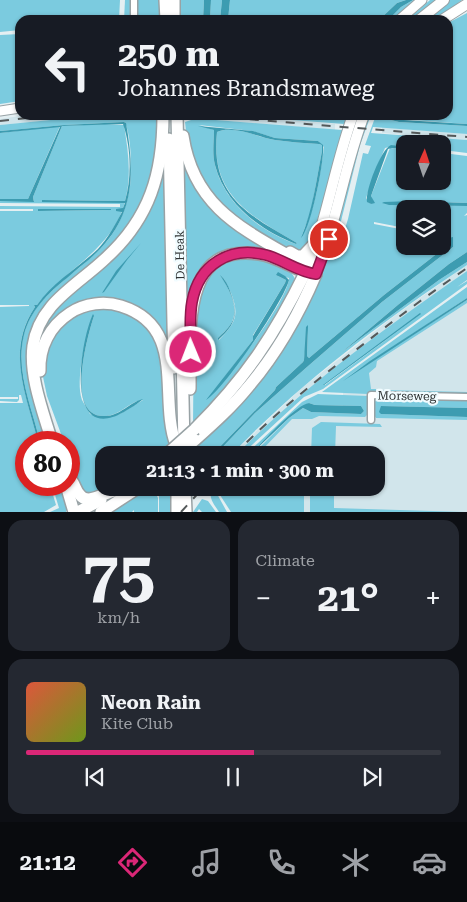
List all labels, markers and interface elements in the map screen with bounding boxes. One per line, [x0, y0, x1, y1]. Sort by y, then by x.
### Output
text: 250 m [118, 34, 219, 75]
icon: left [35, 35, 100, 100]
text: Johannes Brandsmaweg [118, 76, 374, 101]
north arrow [396, 135, 451, 190]
map controls [396, 135, 451, 255]
button: layers [396, 200, 451, 255]
pin [308, 218, 350, 260]
icon: arrive [315, 225, 343, 253]
street label: De Heak [173, 230, 187, 280]
position arrow [164, 325, 216, 377]
street label: Morseweg [377, 388, 437, 404]
speed limit sign: 80 [15, 431, 80, 496]
text: 21:13 · 1 min · 300 m [146, 459, 334, 482]
text: 75 [82, 537, 155, 613]
text: Climate [256, 551, 315, 570]
text: 21° [318, 576, 379, 620]
text: − [256, 582, 271, 615]
text: + [425, 582, 441, 615]
text: km/h [97, 608, 140, 627]
text: Neon Rain [101, 691, 201, 714]
text: Kite Club [101, 714, 173, 733]
icon: previous [81, 763, 109, 791]
icon: pause [219, 763, 247, 791]
icon: next [358, 763, 386, 791]
icon: directions [115, 845, 150, 880]
icon: music [189, 845, 224, 880]
icon: phone [264, 845, 299, 880]
icon: climate [338, 845, 373, 880]
icon: car [412, 845, 447, 880]
text: 21:12 [20, 850, 76, 875]

